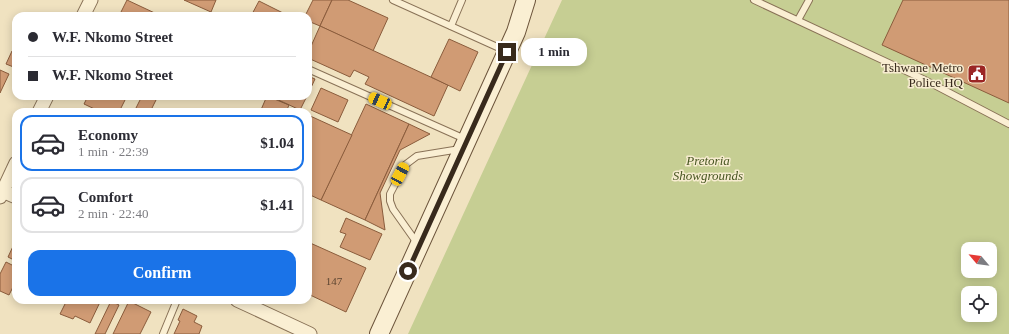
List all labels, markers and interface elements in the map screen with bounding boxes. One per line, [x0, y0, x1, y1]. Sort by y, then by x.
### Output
text: W.F. Nkomo Street [52, 29, 173, 45]
callout: 1 min [521, 38, 587, 66]
route end [498, 43, 516, 61]
text: 1 min [538, 44, 570, 59]
place label: Tshwane Metro Police HQ [882, 60, 964, 90]
public building icon: Tshwane Metro Police HQ [966, 63, 988, 85]
text: W.F. Nkomo Street [52, 67, 173, 83]
car [367, 91, 393, 111]
icon: car [30, 125, 66, 161]
text: Economy [78, 127, 138, 143]
text: $1.04 [260, 135, 294, 151]
text: 1 min · 22:39 [78, 144, 148, 159]
park label: Pretoria Showgrounds [673, 153, 743, 183]
car [389, 161, 411, 187]
icon: car [30, 187, 66, 223]
text: Comfort [78, 189, 133, 205]
text: $1.41 [260, 197, 294, 213]
text: 2 min · 22:40 [78, 206, 148, 221]
north arrow [961, 242, 997, 278]
map controls [961, 242, 997, 322]
button: Confirm [28, 250, 296, 296]
route start [399, 262, 417, 280]
house number: 147 [326, 275, 343, 287]
button: locate [961, 286, 997, 322]

